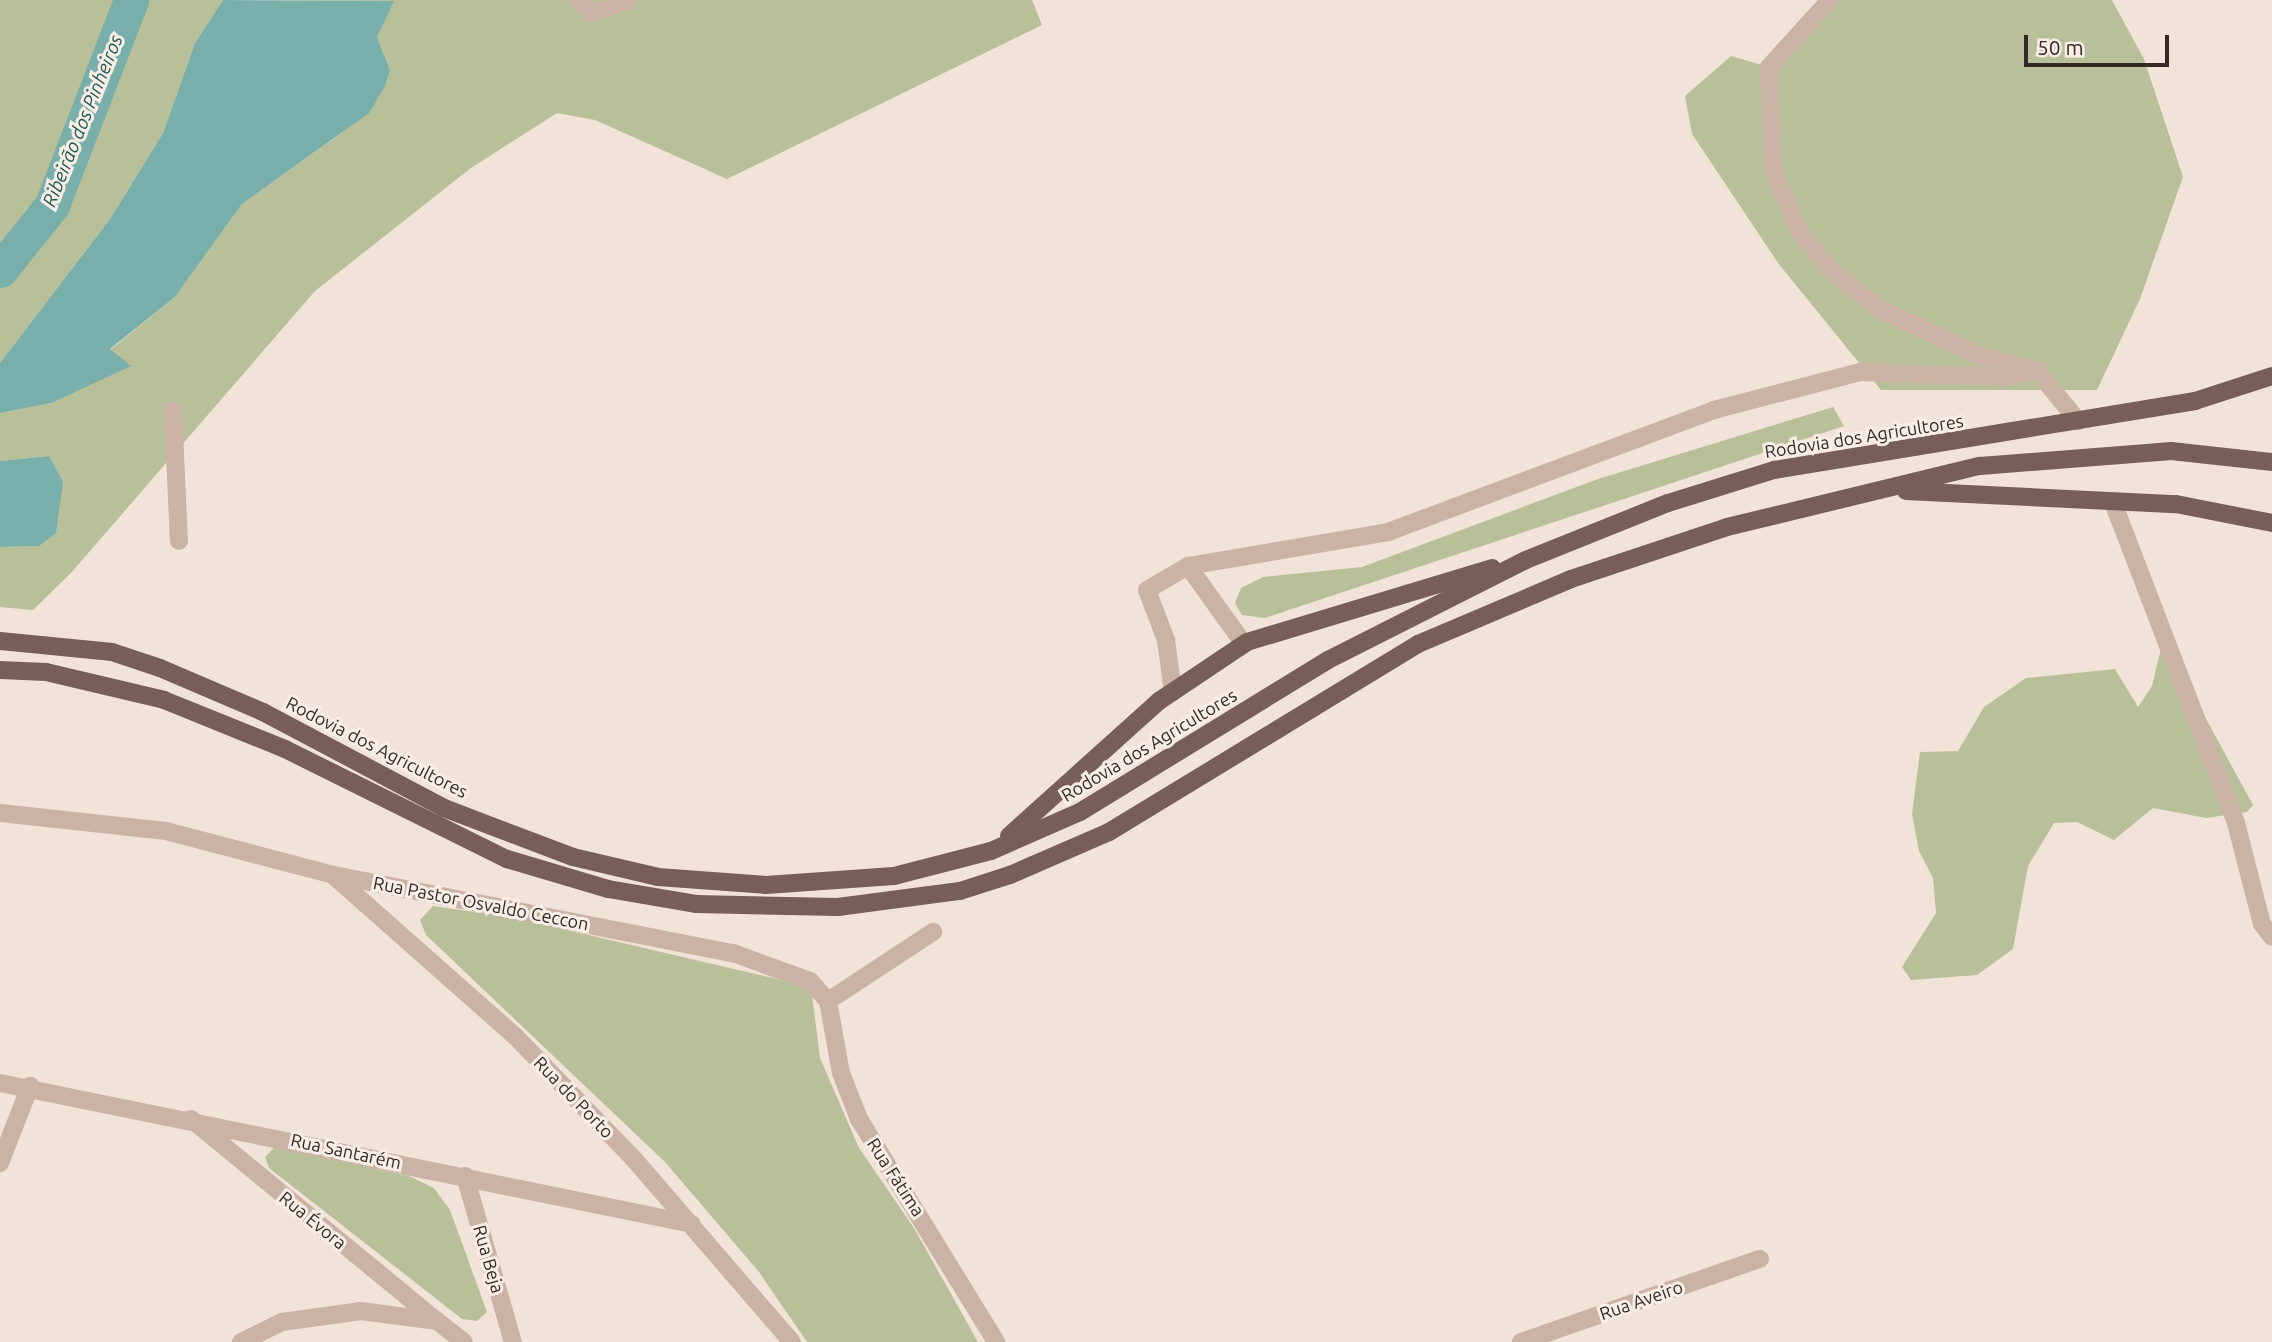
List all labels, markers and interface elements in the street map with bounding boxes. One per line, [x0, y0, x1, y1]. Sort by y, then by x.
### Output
scale bar [2027, 21, 2172, 65]
water label: Ribeirão dos Pinheiros [38, 32, 128, 210]
text: 50 m [2037, 35, 2084, 59]
street label: Rodovia dos Agricultores [1763, 410, 1965, 462]
street label: Rodovia dos Agricultores [1057, 684, 1241, 806]
street label: Rodovia dos Agricultores [283, 692, 471, 802]
street label: Rua Pastor Osvaldo Ceccon [371, 871, 591, 935]
street label: Rua do Porto [530, 1052, 618, 1142]
street label: Rua Santarém [289, 1129, 403, 1173]
street label: Rua Fátima [863, 1134, 929, 1220]
street label: Rua Évora [275, 1186, 351, 1254]
street label: Rua Beja [469, 1222, 509, 1296]
street label: Rua Aveiro [1596, 1276, 1686, 1324]

